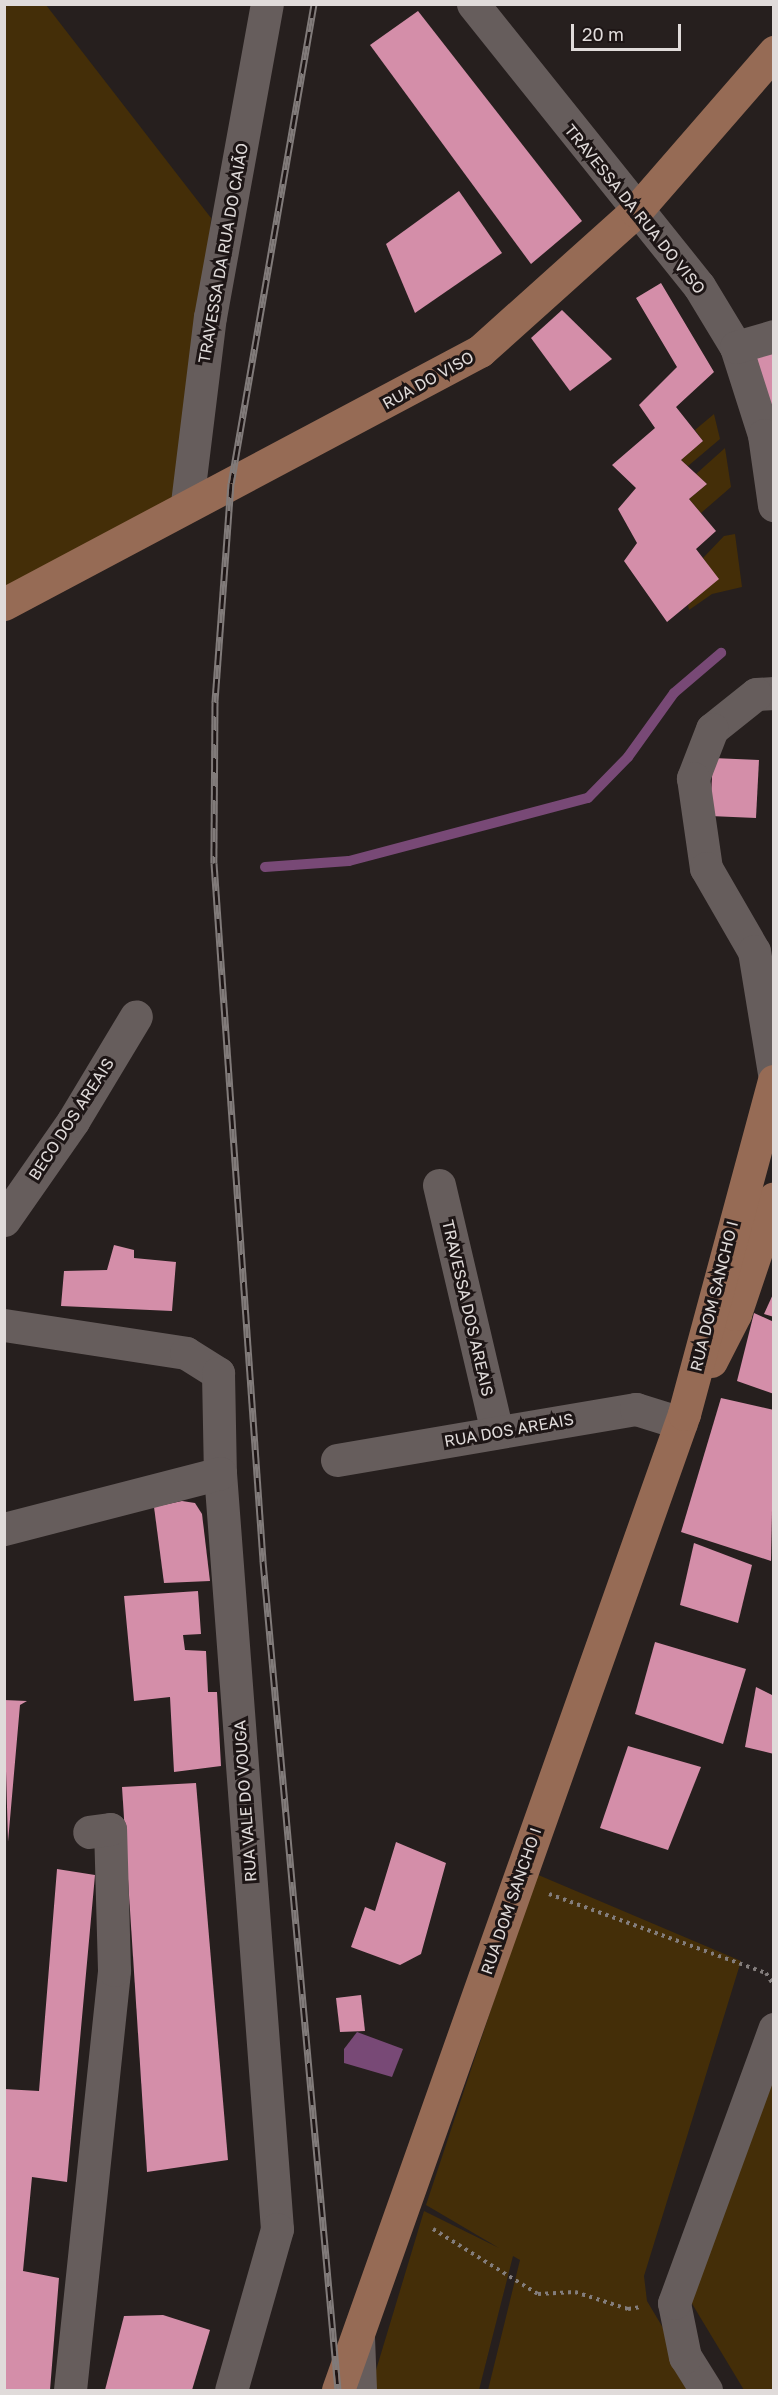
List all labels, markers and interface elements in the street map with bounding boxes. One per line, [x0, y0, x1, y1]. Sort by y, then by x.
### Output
scale bar [574, 12, 684, 50]
text: 20 m [582, 23, 624, 45]
street label: TRAVESSA DA RUA DO VISO [561, 120, 709, 298]
street label: TRAVESSA DA RUA DO CAIÃO [194, 141, 252, 365]
street label: RUA DO VISO [379, 347, 477, 413]
street label: BECO DOS AREAIS [24, 1054, 118, 1184]
street label: TRAVESSA DOS AREAIS [438, 1218, 498, 1398]
street label: RUA DOM SANCHO I [686, 1219, 742, 1373]
street label: RUA DOS AREAIS [443, 1409, 575, 1451]
street label: RUA VALE DO VOUGA [230, 1719, 260, 1883]
street label: RUA DOM SANCHO I [477, 1825, 545, 1977]

